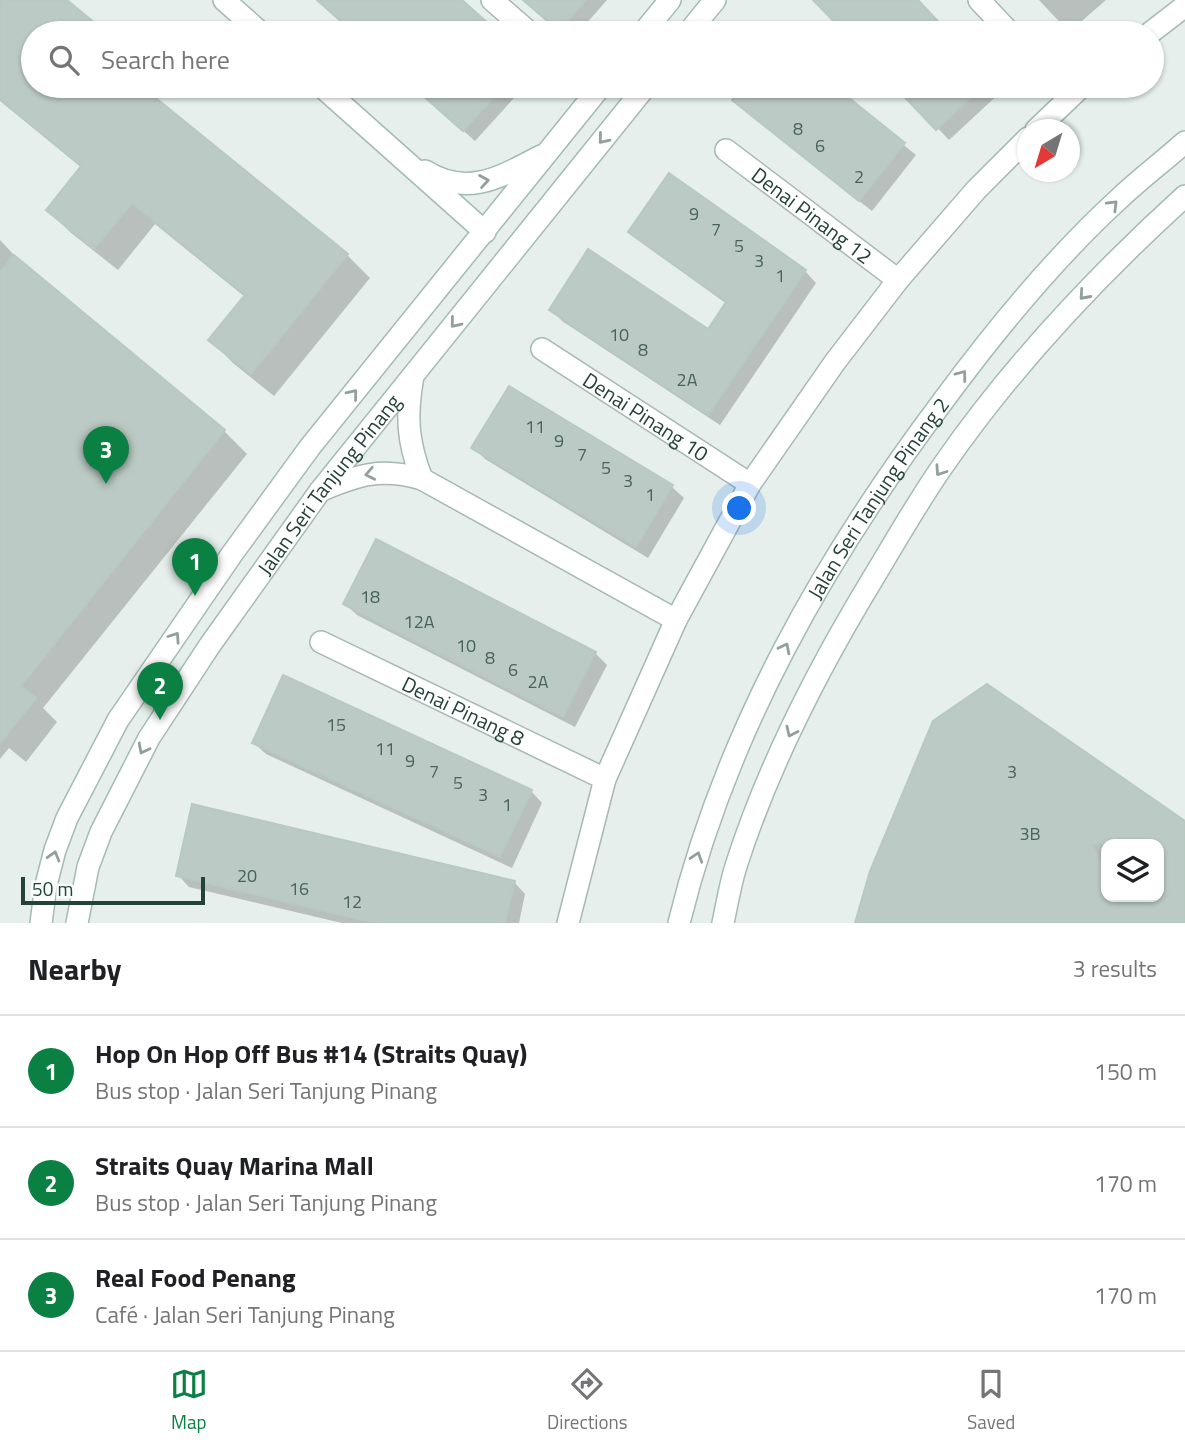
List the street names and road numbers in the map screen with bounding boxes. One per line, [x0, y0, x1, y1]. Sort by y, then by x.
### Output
street label: Denai Pinang 12 [745, 159, 879, 271]
street label: Denai Pinang 10 [577, 364, 715, 469]
street label: Jalan Seri Tanjung Pinang [249, 387, 408, 582]
street label: Jalan Seri Tanjung Pinang 2 [799, 390, 957, 605]
street label: Denai Pinang 8 [397, 667, 530, 754]

